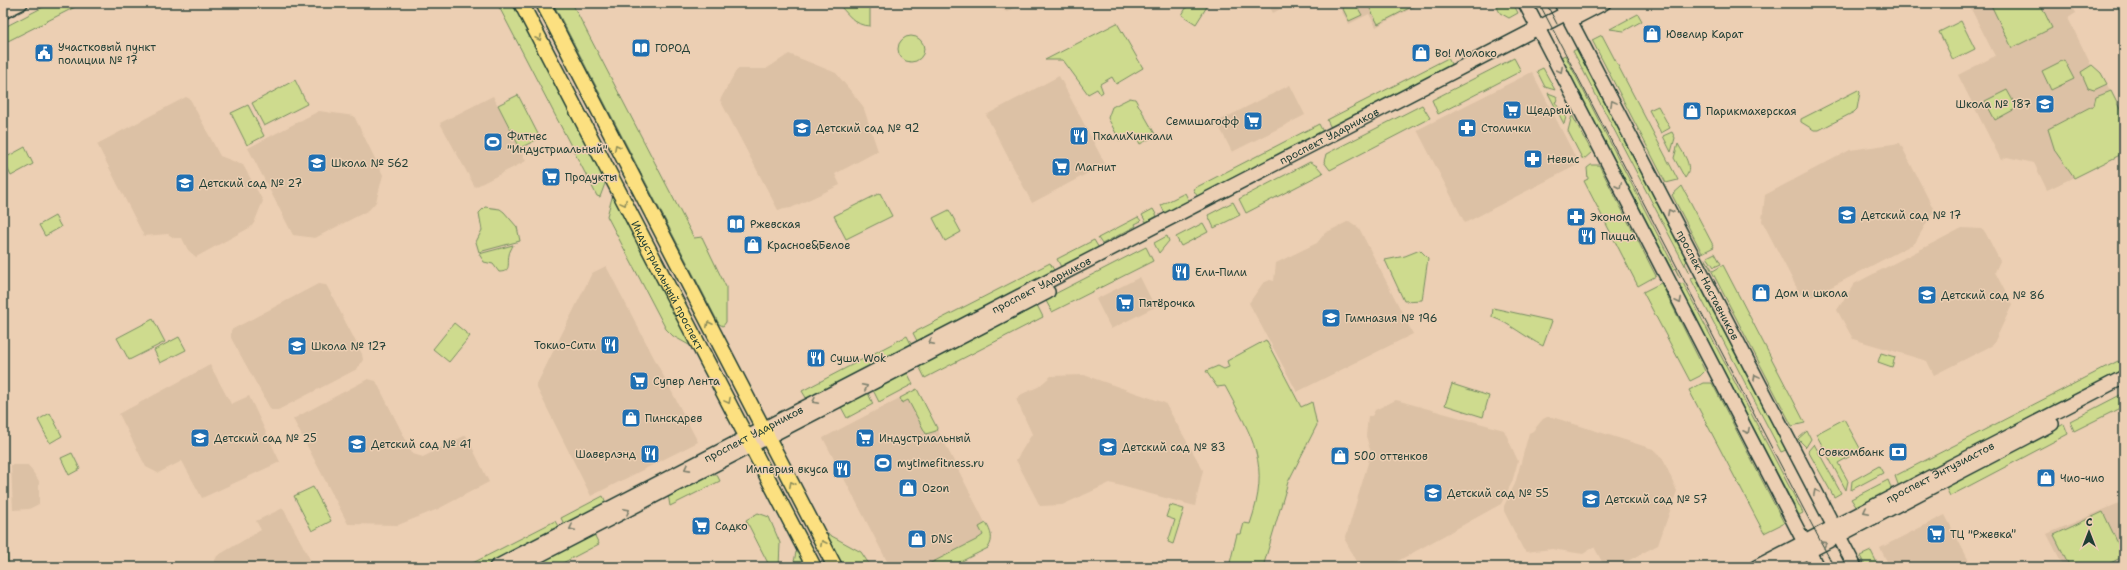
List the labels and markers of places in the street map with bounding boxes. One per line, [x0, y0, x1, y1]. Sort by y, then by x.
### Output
shop icon: Ювелир Карат [1641, 23, 1663, 45]
place label: Ювелир Карат [1666, 27, 1744, 42]
library icon: ГОРОД [630, 37, 652, 59]
place label: Участковый пункт полиции № 17 [58, 40, 156, 68]
place label: ГОРОД [655, 41, 691, 56]
public building icon: Участковый пункт полиции № 17 [33, 42, 55, 64]
shop icon: Во! Молоко [1410, 42, 1432, 64]
place label: Во! Молоко [1435, 46, 1497, 61]
school or university icon: Школа № 187 [2034, 93, 2056, 115]
place label: Школа № 187 [1955, 97, 2031, 112]
supermarket icon: Щедрый [1501, 99, 1523, 121]
shop icon: Парикмахерская [1681, 100, 1703, 122]
place label: Щедрый [1526, 103, 1571, 118]
place label: Парикмахерская [1706, 104, 1797, 119]
supermarket icon: Семишагофф [1242, 110, 1264, 132]
place label: Семишагофф [1166, 114, 1240, 129]
school or university icon: Детский сад № 92 [791, 117, 813, 139]
pharmacy icon: Столички [1456, 117, 1478, 139]
place label: Детский сад № 92 [816, 121, 919, 136]
place label: Столички [1481, 121, 1531, 136]
restaurant icon: ПхалиХинкали [1068, 125, 1090, 147]
place label: Фитнес "Индустриальный" [507, 129, 608, 157]
place label: ПхалиХинкали [1093, 129, 1173, 144]
sports icon: Фитнес "Индустриальный" [482, 131, 504, 153]
pharmacy icon: Невис [1522, 148, 1544, 170]
school or university icon: Школа № 562 [306, 152, 328, 174]
place label: Невис [1547, 152, 1580, 167]
place label: Школа № 562 [331, 156, 409, 171]
supermarket icon: Магнит [1050, 156, 1072, 178]
place label: Магнит [1075, 160, 1116, 175]
supermarket icon: Продукты [540, 166, 562, 188]
place label: Продукты [565, 170, 617, 185]
school or university icon: Детский сад № 27 [174, 172, 196, 194]
place label: Детский сад № 27 [199, 176, 303, 191]
school or university icon: Детский сад № 17 [1836, 204, 1858, 226]
pharmacy icon: Эконом [1565, 206, 1587, 228]
place label: Детский сад № 17 [1861, 208, 1962, 223]
place label: Эконом [1590, 210, 1631, 225]
library icon: Ржевская [725, 213, 747, 235]
place label: Ржевская [750, 217, 800, 232]
restaurant icon: Пицца [1576, 225, 1598, 247]
place label: Пицца [1601, 229, 1636, 244]
shop icon: Красное&Белое [742, 234, 764, 256]
place label: Красное&Белое [767, 238, 850, 253]
restaurant icon: Ели-Пили [1170, 261, 1192, 283]
place label: Ели-Пили [1195, 265, 1247, 280]
shop icon: Дом и школа [1750, 282, 1772, 304]
school or university icon: Детский сад № 86 [1916, 284, 1938, 306]
place label: Дом и школа [1775, 286, 1848, 301]
place label: Детский сад № 86 [1941, 288, 2045, 303]
supermarket icon: Пятёрочка [1114, 292, 1136, 314]
place label: Пятёрочка [1139, 296, 1195, 311]
school or university icon: Гимназия № 196 [1320, 307, 1342, 329]
place label: Гимназия № 196 [1345, 311, 1437, 326]
restaurant icon: Токио-Сити [599, 334, 621, 356]
school or university icon: Школа № 127 [286, 335, 308, 357]
place label: Токио-Сити [534, 338, 596, 353]
place label: Школа № 127 [311, 339, 386, 354]
restaurant icon: Суши Wok [805, 347, 827, 369]
place label: Суши Wok [830, 351, 886, 366]
supermarket icon: Супер Лента [628, 370, 650, 392]
place label: Супер Лента [653, 374, 720, 389]
shop icon: Пинскдрев [620, 407, 642, 429]
place label: Пинскдрев [645, 411, 702, 426]
school or university icon: Детский сад № 25 [189, 427, 211, 449]
supermarket icon: Индустриальный [854, 427, 876, 449]
place label: Детский сад № 25 [214, 431, 317, 446]
place label: Индустриальный [879, 431, 971, 446]
school or university icon: Детский сад № 41 [346, 433, 368, 455]
school or university icon: Детский сад № 83 [1097, 436, 1119, 458]
place label: Детский сад № 41 [371, 437, 471, 452]
place label: Детский сад № 83 [1122, 440, 1225, 455]
bank icon: Совкомбанк [1887, 441, 1909, 463]
restaurant icon: Шаверлэнд [639, 443, 661, 465]
shop icon: 500 оттенков [1329, 445, 1351, 467]
place label: Совкомбанк [1818, 445, 1884, 460]
place label: Шаверлэнд [575, 447, 636, 462]
place label: 500 оттенков [1354, 449, 1428, 464]
sports icon: mytimefitness.ru [872, 452, 894, 474]
place label: mytimefitness.ru [897, 456, 984, 471]
restaurant icon: Империя вкуса [831, 458, 853, 480]
place label: Империя вкуса [746, 462, 828, 477]
shop icon: Чио-чио [2035, 467, 2057, 489]
place label: Чио-чио [2060, 471, 2105, 486]
shop icon: Ozon [897, 477, 919, 499]
place label: Ozon [922, 481, 950, 496]
school or university icon: Детский сад № 55 [1422, 482, 1444, 504]
place label: Детский сад № 55 [1447, 486, 1549, 501]
school or university icon: Детский сад № 57 [1580, 488, 1602, 510]
place label: Детский сад № 57 [1605, 492, 1708, 507]
supermarket icon: Садко [690, 515, 712, 537]
place label: Садко [715, 519, 748, 534]
supermarket icon: ТЦ "Ржевка" [1925, 523, 1947, 545]
place label: ТЦ "Ржевка" [1950, 527, 2016, 542]
shop icon: DNS [906, 528, 928, 550]
place label: DNS [931, 532, 953, 547]

